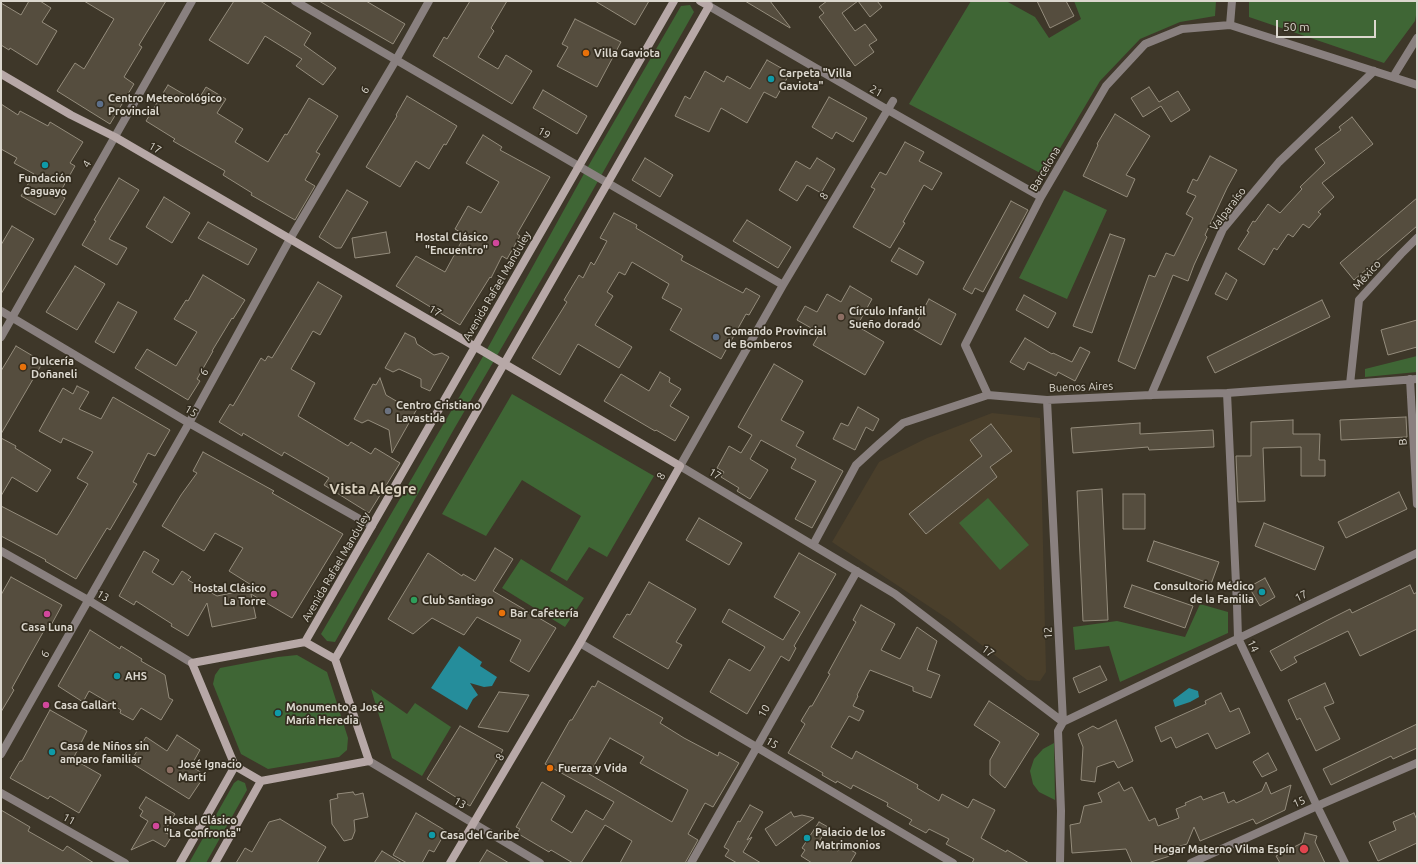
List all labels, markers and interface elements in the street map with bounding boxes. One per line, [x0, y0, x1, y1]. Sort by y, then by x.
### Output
scale bar [1278, 12, 1378, 38]
text: 50 m [1283, 20, 1310, 33]
place label: Villa Gaviota [594, 46, 660, 60]
marker: Villa Gaviota [581, 48, 591, 58]
place label: Carpeta "Villa Gaviota" [779, 66, 852, 92]
marker: Carpeta "Villa Gaviota" [766, 74, 776, 84]
street label: 21 [867, 82, 885, 100]
street label: 6 [358, 84, 372, 96]
place label: Centro Meteorológico Provincial [108, 91, 222, 117]
marker: Centro Meteorológico Provincial [95, 99, 105, 109]
street label: 19 [535, 124, 553, 142]
street label: 17 [146, 139, 164, 157]
street label: Barcelona [1027, 144, 1063, 194]
street label: 4 [80, 158, 94, 170]
marker: Fundación Caguayo [40, 160, 50, 170]
place label: Fundación Caguayo [19, 171, 71, 197]
street label: Valparaíso [1207, 185, 1249, 233]
street label: 8 [817, 190, 831, 202]
street label: Avenida Rafael Manduley [460, 229, 534, 343]
place label: Hostal Clásico "Encuentro" [415, 230, 488, 256]
marker: Hostal Clásico "Encuentro" [491, 238, 501, 248]
street label: México [1350, 257, 1384, 293]
street label: 17 [426, 302, 444, 320]
place label: Círculo Infantil Sueño dorado [849, 304, 926, 330]
marker: Círculo Infantil Sueño dorado [836, 312, 846, 322]
place label: Comando Provincial de Bomberos [724, 324, 826, 350]
marker: Comando Provincial de Bomberos [711, 332, 721, 342]
place label: Dulcería Doñaneli [31, 354, 77, 380]
marker: Dulcería Doñaneli [18, 362, 28, 372]
street label: 6 [197, 366, 211, 378]
street label: Buenos Aires [1049, 379, 1113, 395]
place label: Centro Cristiano Lavastida [396, 398, 481, 424]
street label: 15 [182, 402, 200, 420]
marker: Centro Cristiano Lavastida [383, 406, 393, 416]
street label: B [1396, 438, 1410, 446]
street label: 17 [706, 465, 724, 483]
street label: 8 [654, 470, 668, 482]
district label: Vista Alegre [329, 480, 417, 498]
street label: Avenida Rafael Manduley [299, 510, 373, 624]
place label: Consultorio Médico de la Familia [1153, 579, 1254, 605]
place label: Hostal Clásico La Torre [193, 581, 266, 607]
street label: 13 [94, 587, 112, 605]
marker: Consultorio Médico de la Familia [1257, 587, 1267, 597]
street label: 17 [1293, 587, 1309, 605]
marker: Hostal Clásico La Torre [269, 589, 279, 599]
place label: Club Santiago [422, 593, 494, 607]
marker: Club Santiago [409, 595, 419, 605]
place label: Bar Cafetería [510, 606, 579, 620]
marker: Bar Cafetería [497, 608, 507, 618]
marker: Casa Luna [42, 609, 52, 619]
place label: Casa Luna [21, 620, 73, 634]
street label: 12 [1041, 626, 1055, 640]
street label: 14 [1244, 638, 1262, 654]
street label: 17 [979, 642, 997, 660]
street label: 6 [38, 648, 52, 660]
place label: AHS [125, 669, 147, 683]
marker: AHS [112, 671, 122, 681]
place label: Casa Gallart [54, 698, 116, 712]
marker: Casa Gallart [41, 700, 51, 710]
place label: Monumento a José María Heredia [286, 700, 384, 726]
street label: 10 [755, 702, 773, 720]
marker: Monumento a José María Heredia [273, 708, 283, 718]
street label: 15 [763, 734, 781, 752]
place label: Casa de Niños sin amparo familiar [60, 739, 149, 765]
marker: Casa de Niños sin amparo familiar [47, 747, 57, 757]
street label: 8 [493, 751, 507, 763]
place label: José Ignacio Martí [178, 757, 242, 783]
place label: Fuerza y Vida [558, 761, 627, 775]
marker: Fuerza y Vida [545, 763, 555, 773]
marker: José Ignacio Martí [165, 765, 175, 775]
street label: 15 [1291, 793, 1307, 811]
street label: 13 [451, 794, 469, 812]
street label: 11 [60, 810, 78, 828]
place label: Hostal Clásico "La Confronta" [164, 813, 241, 839]
marker: Hostal Clásico "La Confronta" [151, 821, 161, 831]
place label: Palacio de los Matrimonios [815, 825, 886, 851]
place label: Casa del Caribe [440, 828, 519, 842]
marker: Casa del Caribe [427, 830, 437, 840]
marker: Palacio de los Matrimonios [802, 833, 812, 843]
place label: Hogar Materno Vilma Espín [1154, 842, 1295, 856]
marker: Hogar Materno Vilma Espín [1298, 843, 1310, 855]

